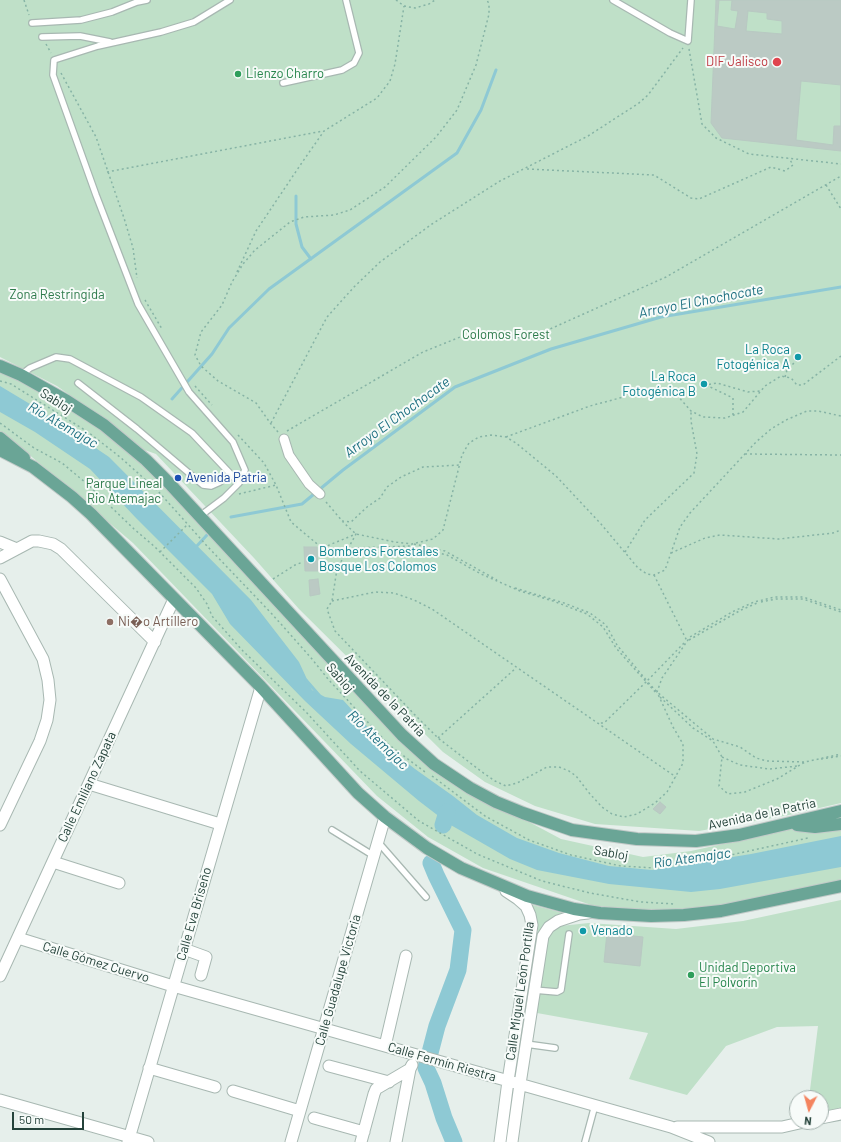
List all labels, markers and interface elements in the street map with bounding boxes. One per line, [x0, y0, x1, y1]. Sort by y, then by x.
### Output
place label: DIF Jalisco [706, 54, 768, 70]
marker: DIF Jalisco [771, 56, 783, 68]
place label: Lienzo Charro [246, 66, 324, 82]
marker: Lienzo Charro [233, 69, 243, 79]
water label: Arroyo El Chochocate [637, 281, 765, 321]
park label: Zona Restringida [9, 287, 105, 303]
park label: Colomos Forest [462, 327, 550, 343]
place label: La Roca Fotogénica A [716, 342, 790, 373]
marker: La Roca Fotogénica A [793, 352, 803, 362]
place label: La Roca Fotogénica B [622, 369, 696, 400]
water label: Arroyo El Chochocate [341, 373, 453, 461]
marker: La Roca Fotogénica B [699, 379, 709, 389]
street label: Sabloj [37, 385, 75, 417]
water label: Río Atemajac [25, 398, 101, 452]
place label: Avenida Patria [186, 470, 267, 486]
marker: Avenida Patria [173, 473, 183, 483]
park label: Parque Lineal Rio Atemajac [86, 476, 162, 507]
place label: Bomberos Forestales Bosque Los Colomos [319, 544, 439, 575]
marker: Bomberos Forestales Bosque Los Colomos [306, 554, 316, 564]
place label: Ni�o Artillero [118, 614, 198, 630]
marker: Ni�o Artillero [105, 617, 115, 627]
street label: Avenida de la Patria [341, 650, 429, 740]
street label: Sabloj [323, 660, 357, 696]
water label: Río Atemajac [344, 707, 412, 773]
street label: Calle Emiliano Zapata [54, 729, 120, 845]
street label: Avenida de la Patria [707, 795, 817, 833]
street label: Sabloj [593, 842, 629, 864]
water label: Río Atemajac [652, 844, 732, 872]
street label: Calle Eva Briseño [173, 865, 215, 963]
street label: Calle Guadalupe Victoria [312, 913, 364, 1047]
street label: Calle Miguel León Portilla [503, 921, 537, 1061]
place label: Venado [591, 923, 633, 939]
marker: Venado [578, 926, 588, 936]
street label: Calle Gómez Cuervo [41, 938, 151, 986]
place label: Unidad Deportiva El Polvorín [699, 960, 796, 991]
marker: Unidad Deportiva El Polvorín [686, 970, 696, 980]
street label: Calle Fermín Riestra [386, 1039, 498, 1085]
north arrow [789, 1090, 829, 1130]
scale bar [14, 1104, 86, 1130]
text: 50 m [19, 1112, 44, 1126]
text: N [803, 1115, 812, 1128]

